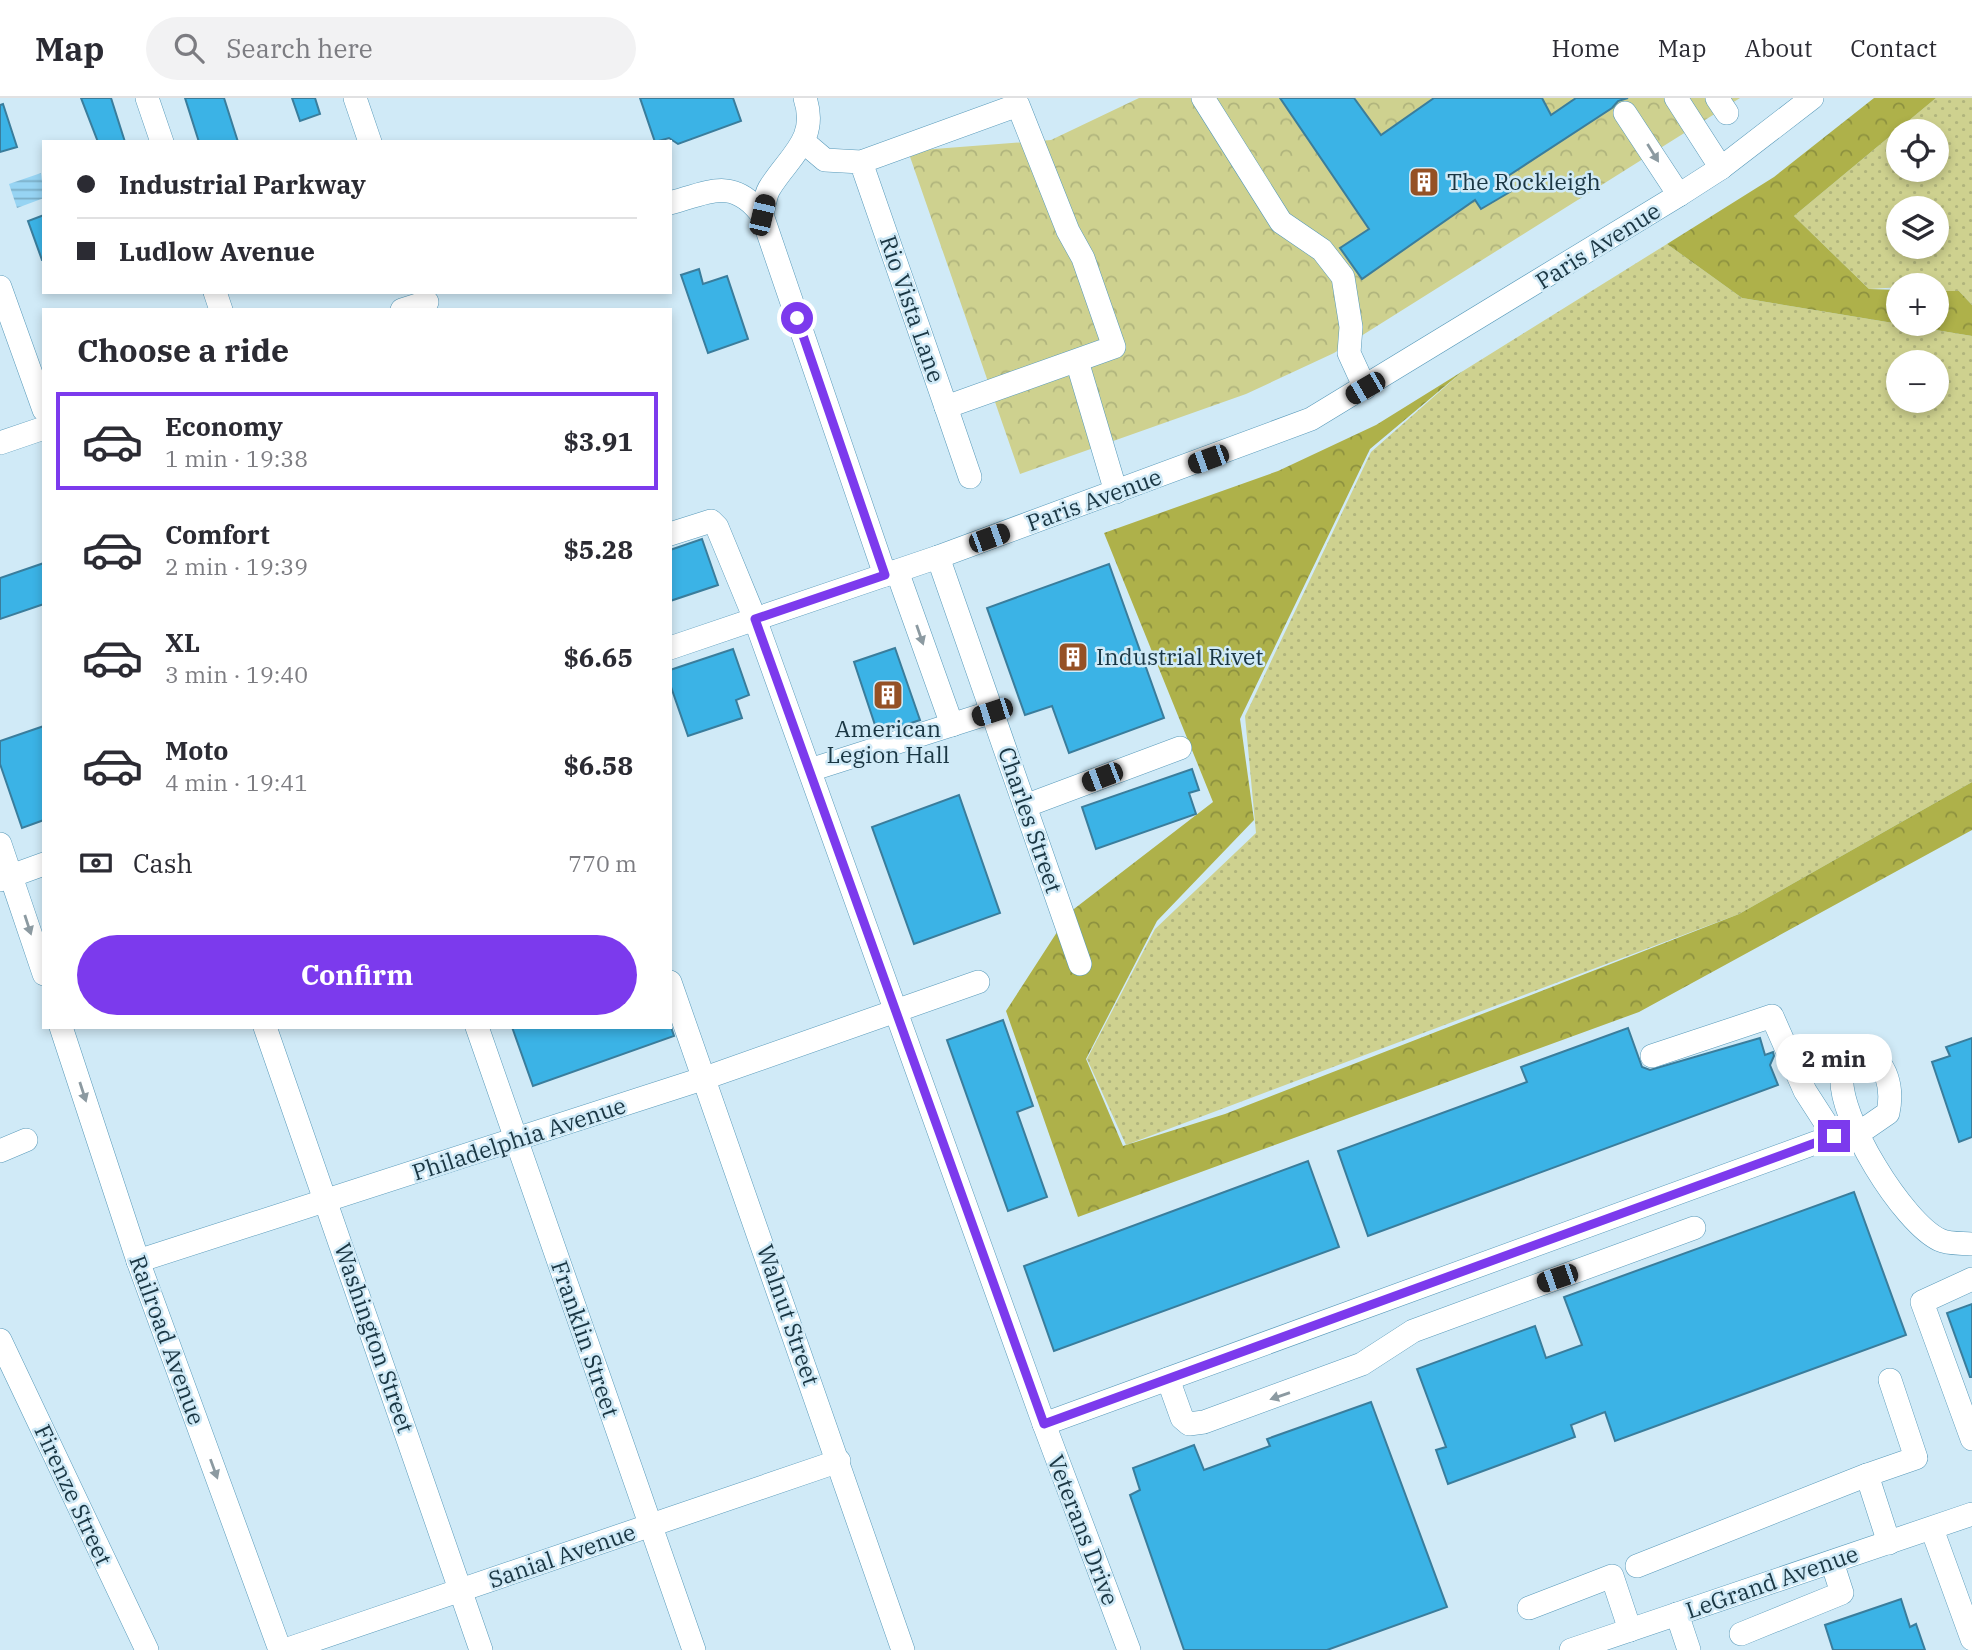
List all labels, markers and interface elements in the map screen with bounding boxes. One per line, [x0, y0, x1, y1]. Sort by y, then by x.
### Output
search box [146, 17, 636, 80]
text: Map [35, 27, 104, 70]
icon: search [170, 29, 208, 67]
text: Search here [226, 31, 373, 65]
text: Home [1552, 32, 1620, 64]
text: Map [1658, 32, 1706, 64]
text: About [1744, 32, 1812, 64]
text: Contact [1850, 32, 1937, 64]
map controls [1886, 119, 1949, 413]
button: locate [1886, 119, 1949, 182]
one-way arrow [1647, 144, 1660, 163]
building icon: The Rockleigh [1407, 165, 1441, 199]
place label: The Rockleigh [1447, 166, 1601, 196]
text: Industrial Parkway [119, 167, 366, 201]
car [748, 192, 777, 238]
street label: Paris Avenue [1530, 195, 1665, 295]
button: layers [1886, 196, 1949, 259]
street label: Rio Vista Lane [874, 231, 952, 386]
text: Ludlow Avenue [119, 234, 315, 268]
button: + [1886, 273, 1949, 336]
route start [781, 302, 813, 334]
text: Choose a ride [77, 329, 289, 371]
button: − [1886, 350, 1949, 413]
car [1342, 368, 1389, 408]
text: Economy [165, 409, 283, 443]
icon: car [81, 410, 144, 473]
text: $3.91 [563, 424, 633, 458]
car [1185, 442, 1232, 476]
text: 1 min · 19:38 [165, 443, 308, 473]
street label: Paris Avenue [1022, 461, 1165, 537]
text: Comfort [165, 517, 270, 551]
icon: car [81, 518, 144, 581]
car [966, 521, 1013, 555]
text: $5.28 [563, 532, 633, 566]
text: 2 min · 19:39 [165, 551, 308, 581]
text: XL [165, 625, 200, 659]
one-way arrow [915, 625, 926, 646]
icon: car [81, 626, 144, 689]
text: $6.65 [563, 640, 633, 674]
building icon: Industrial Rivet [1056, 640, 1090, 674]
place label: Industrial Rivet [1096, 641, 1264, 671]
text: 3 min · 19:40 [165, 659, 308, 689]
building icon: American Legion Hall [871, 678, 905, 712]
car [969, 696, 1016, 728]
place label: American Legion Hall [826, 713, 950, 769]
text: Moto [165, 733, 228, 767]
icon: car [81, 734, 144, 797]
street label: Charles Street [992, 743, 1070, 897]
text: $6.58 [563, 748, 633, 782]
car [1079, 760, 1126, 794]
text: 4 min · 19:41 [165, 767, 308, 797]
icon: cash [77, 844, 115, 882]
text: Cash [133, 846, 193, 880]
text: 770 m [568, 848, 637, 878]
one-way arrow [23, 914, 33, 935]
button: Confirm [77, 935, 637, 1015]
callout: 2 min [1776, 1034, 1892, 1084]
text: 2 min [1802, 1043, 1866, 1073]
one-way arrow [78, 1082, 88, 1103]
street label: Philadelphia Avenue [408, 1089, 629, 1187]
route end [1818, 1120, 1850, 1152]
street label: Washington Street [328, 1239, 422, 1437]
street label: Walnut Street [751, 1240, 827, 1389]
street label: Railroad Avenue [123, 1251, 213, 1429]
street label: Franklin Street [545, 1257, 627, 1421]
car [1534, 1261, 1581, 1295]
one-way arrow [1269, 1391, 1290, 1402]
street label: Firenze Street [28, 1419, 120, 1570]
street label: Veterans Drive [1041, 1450, 1126, 1609]
one-way arrow [209, 1458, 220, 1479]
street label: Sanial Avenue [484, 1516, 639, 1594]
street label: LeGrand Avenue [1681, 1538, 1862, 1625]

